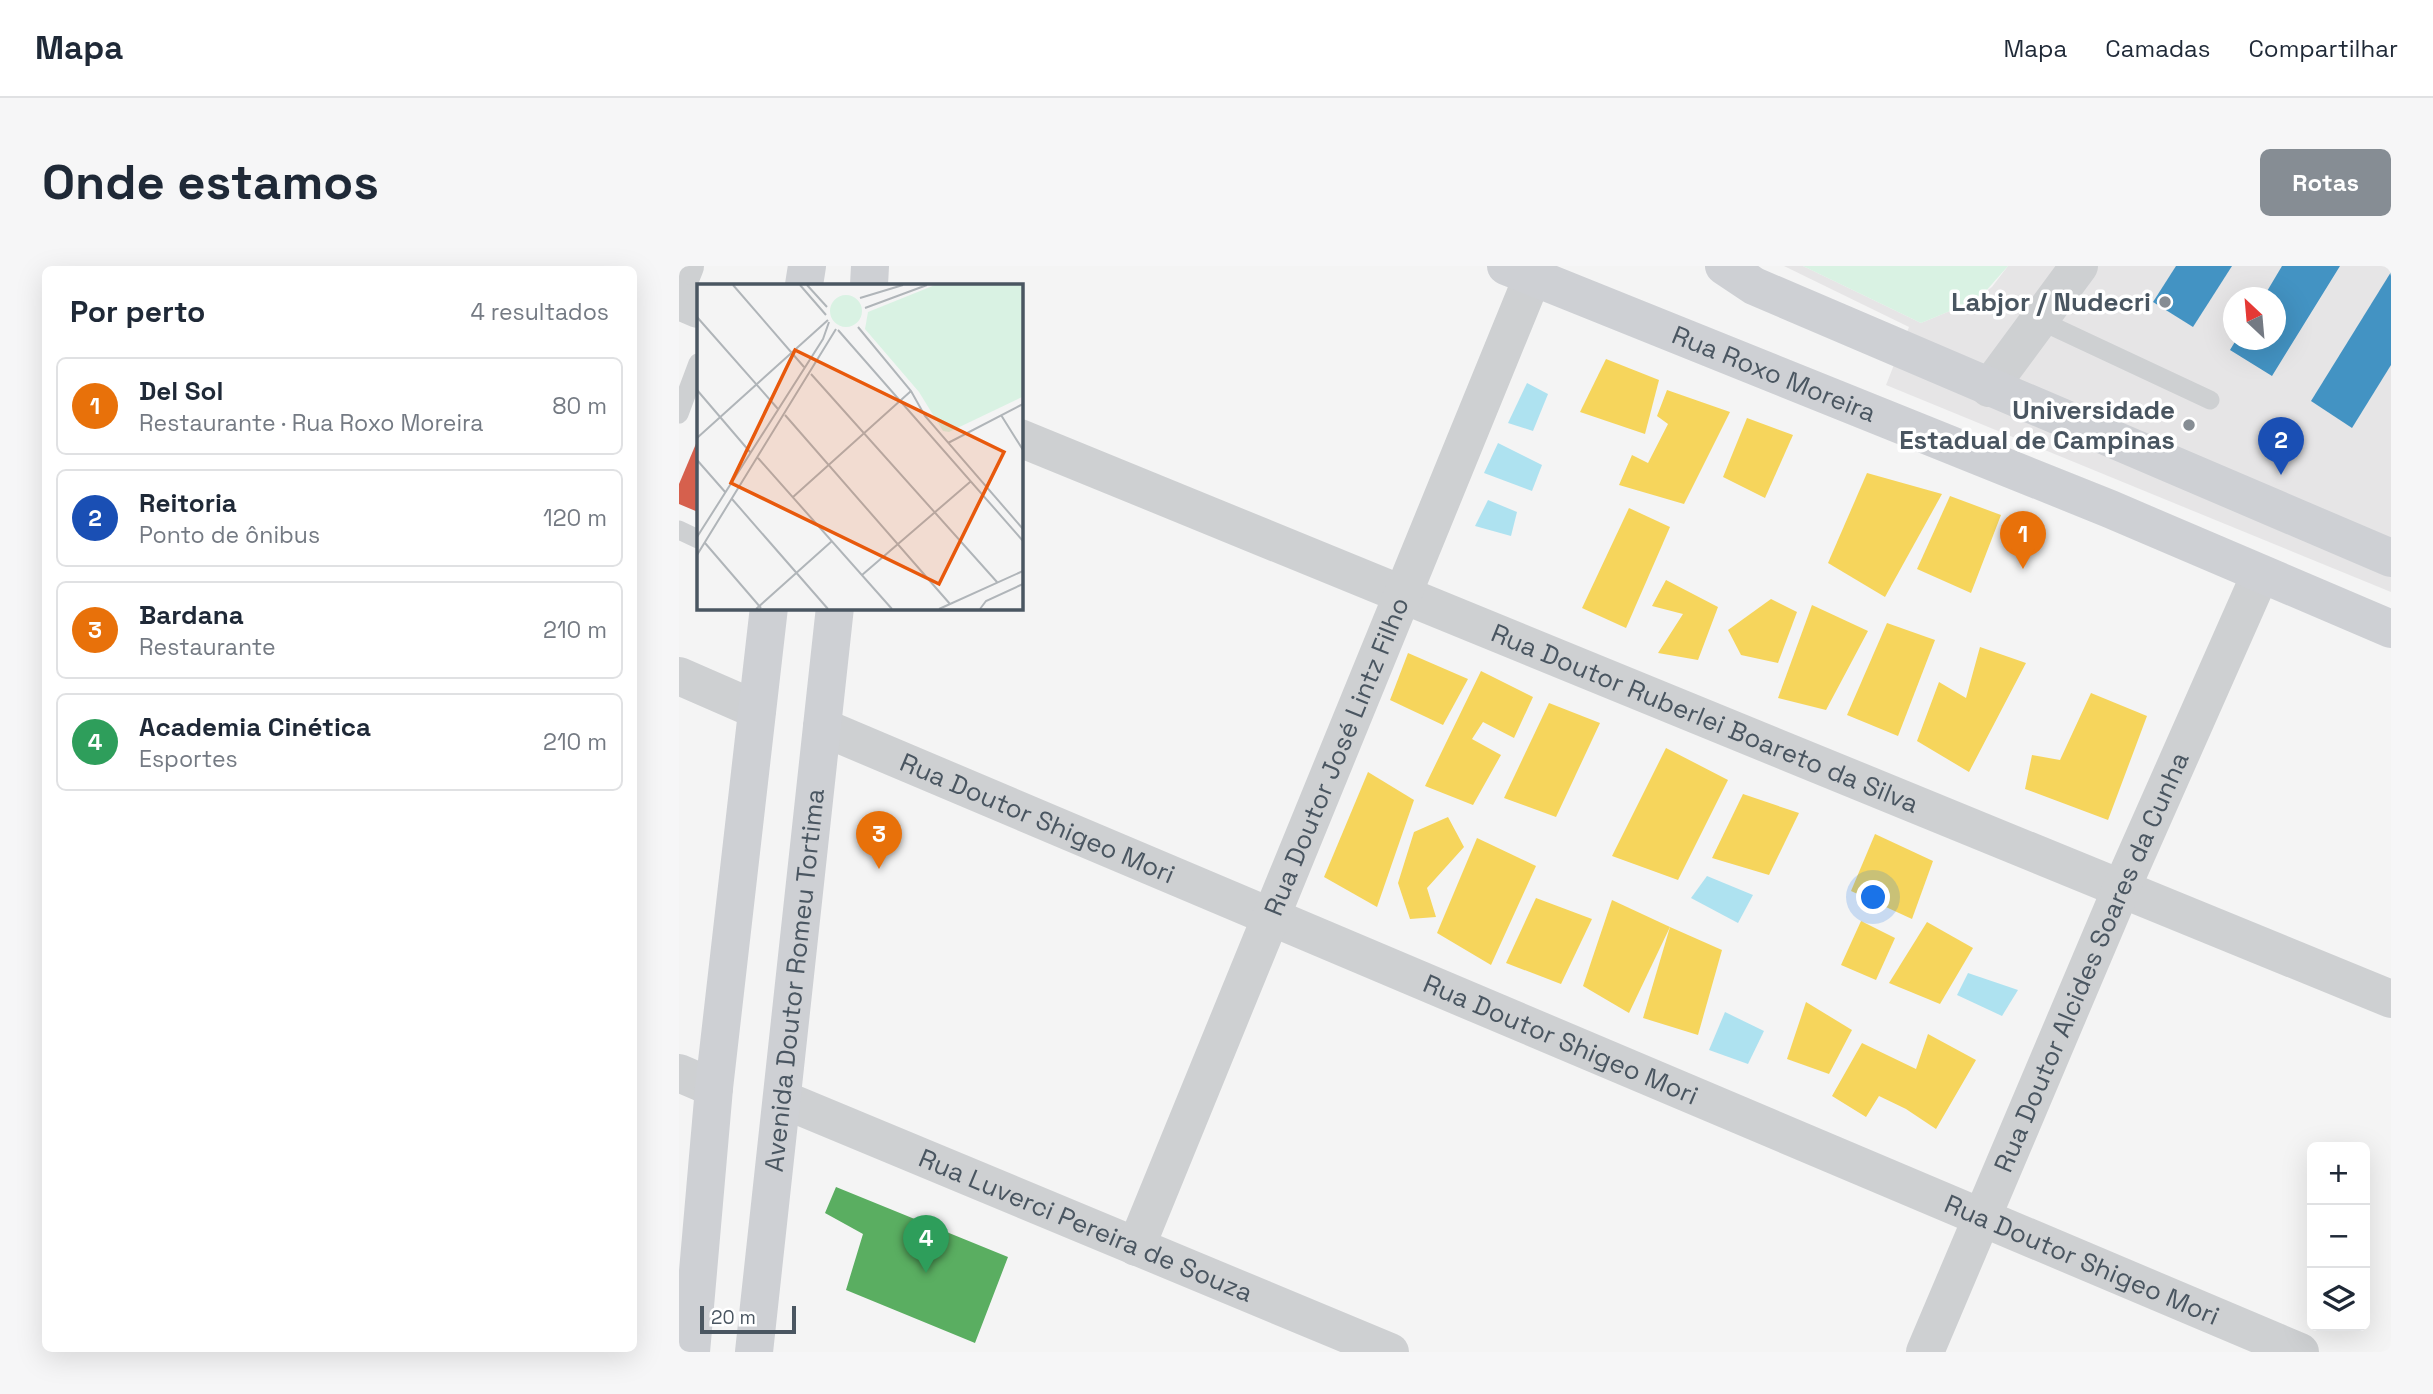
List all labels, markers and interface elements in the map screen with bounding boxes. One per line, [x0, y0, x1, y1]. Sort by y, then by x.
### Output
text: Mapa [35, 27, 123, 69]
text: Mapa [2003, 33, 2067, 64]
text: Camadas [2105, 33, 2210, 64]
text: Compartilhar [2248, 33, 2398, 64]
button: Rotas [2260, 149, 2391, 216]
text: Onde estamos [42, 151, 379, 213]
inset map [697, 284, 1022, 609]
place label: Labjor / Nudecri [1951, 285, 2151, 319]
north arrow [2223, 287, 2286, 350]
text: Por perto [70, 292, 205, 331]
marker: Labjor / Nudecri [2157, 294, 2173, 310]
text: 4 resultados [470, 297, 609, 327]
street label: Rua Roxo Moreira [1667, 318, 1881, 430]
text: Del Sol [139, 374, 223, 408]
text: 1 [90, 391, 100, 421]
text: 80 m [552, 391, 607, 421]
place label: Universidade Estadual de Campinas [1899, 393, 2175, 457]
text: Restaurante · Rua Roxo Moreira [139, 408, 484, 438]
marker: Universidade Estadual de Campinas [2181, 417, 2197, 433]
pin: 2 [2258, 417, 2304, 475]
text: Reitoria [139, 486, 237, 520]
text: 2 [88, 503, 102, 533]
text: 120 m [543, 503, 607, 533]
pin: 1 [2000, 511, 2046, 569]
text: Ponto de ônibus [139, 520, 320, 550]
street label: Rua Doutor José Lintz Filho [1256, 592, 1417, 921]
text: Bardana [139, 598, 244, 632]
text: 3 [88, 615, 102, 645]
text: 210 m [543, 615, 607, 645]
street label: Rua Doutor Ruberlei Boareto da Silva [1486, 616, 1924, 821]
text: Restaurante [139, 632, 276, 662]
text: Academia Cinética [139, 710, 371, 744]
text: 4 [88, 727, 102, 757]
text: 210 m [543, 727, 607, 757]
text: Esportes [139, 744, 238, 774]
street label: Rua Doutor Shigeo Mori [895, 745, 1180, 891]
street label: Rua Doutor Alcides Soares da Cunha [1986, 746, 2197, 1177]
street label: Avenida Doutor Romeu Tortima [757, 787, 832, 1174]
pin: 3 [856, 811, 902, 869]
your location [1856, 880, 1890, 914]
street label: Rua Doutor Shigeo Mori [1418, 966, 1703, 1113]
street label: Rua Luverci Pereira de Souza [914, 1141, 1258, 1310]
map controls [2307, 1142, 2370, 1331]
button: + [2307, 1142, 2370, 1205]
street label: Rua Doutor Shigeo Mori [1939, 1187, 2225, 1333]
button: − [2307, 1205, 2370, 1268]
pin: 4 [903, 1215, 949, 1273]
button: layers [2307, 1268, 2370, 1331]
scale bar [700, 1303, 796, 1335]
text: 20 m [711, 1305, 756, 1330]

